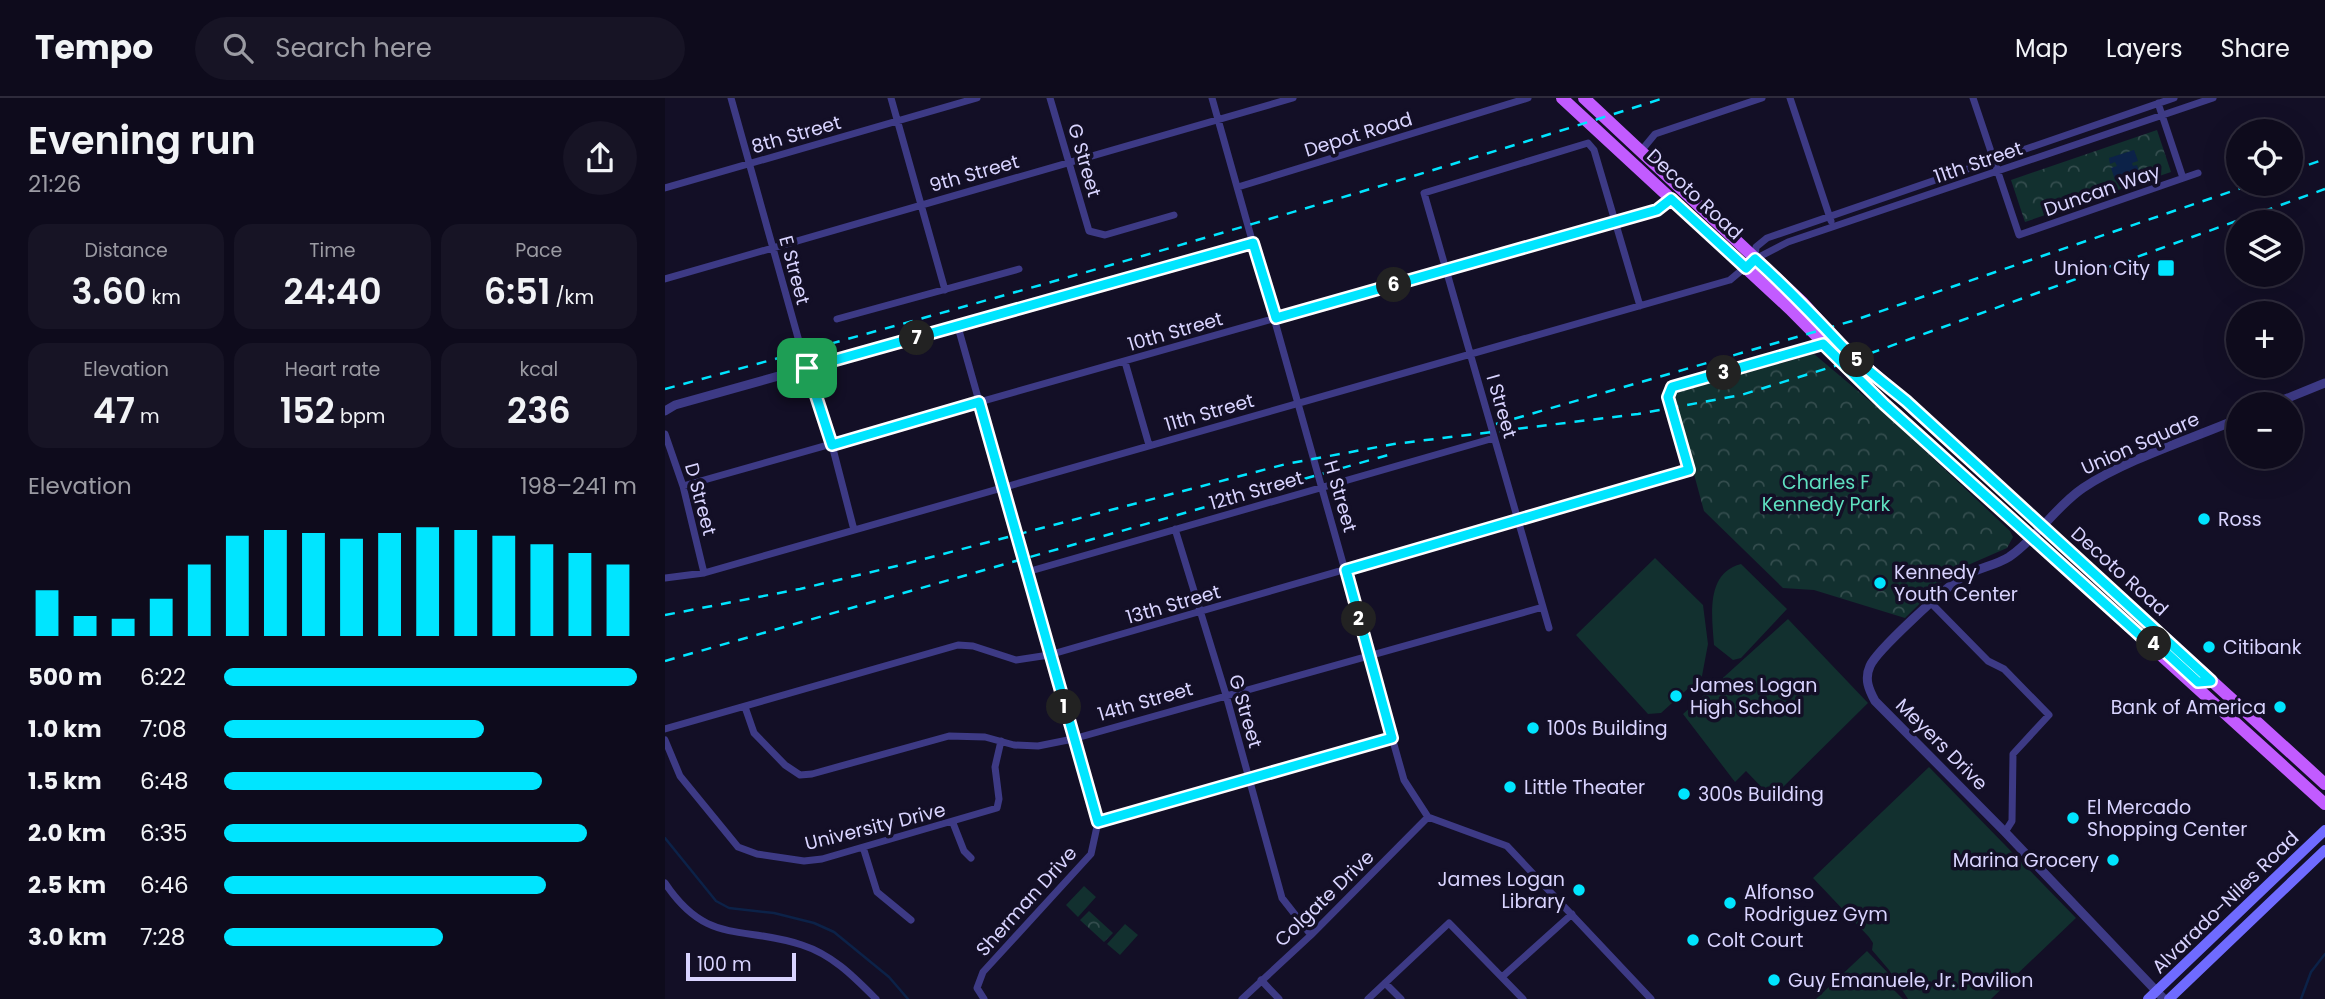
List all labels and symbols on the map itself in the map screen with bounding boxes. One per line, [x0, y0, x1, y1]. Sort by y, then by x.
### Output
street label: Depot Road [1301, 105, 1415, 164]
street label: 8th Street [748, 109, 844, 160]
street label: G Street [1061, 120, 1108, 200]
street label: 11th Street [1930, 135, 2026, 190]
street label: Decoto Road [1641, 143, 1749, 246]
street label: 9th Street [926, 148, 1022, 199]
street label: Duncan Way [2040, 158, 2164, 223]
street label: E Street [772, 233, 817, 308]
place label: Union City [2054, 255, 2150, 282]
marker: Union City [2156, 258, 2176, 278]
pin: 6 [1377, 268, 1411, 302]
street label: 10th Street [1124, 305, 1226, 358]
pin: 7 [899, 320, 935, 356]
pin [777, 338, 837, 398]
pin: 5 [1839, 342, 1875, 378]
pin: 3 [1707, 356, 1741, 390]
street label: I Street [1480, 371, 1524, 441]
street label: 11th Street [1161, 387, 1257, 438]
street label: Union Square [2077, 405, 2204, 482]
street label: H Street [1317, 457, 1364, 535]
street label: D Street [678, 460, 723, 539]
street label: 12th Street [1206, 464, 1306, 517]
park label: Charles F Kennedy Park [1762, 469, 1891, 518]
place label: Ross [2218, 506, 2262, 533]
marker: Ross [2196, 511, 2212, 527]
street label: Decoto Road [2065, 520, 2174, 622]
place label: Kennedy Youth Center [1894, 559, 2018, 608]
marker: Kennedy Youth Center [1872, 575, 1888, 591]
street label: 13th Street [1123, 578, 1224, 631]
pin: 2 [1341, 602, 1377, 636]
pin: 4 [2137, 626, 2171, 662]
place label: Citibank [2223, 634, 2302, 661]
marker: Citibank [2201, 639, 2217, 655]
street label: G Street [1222, 671, 1269, 751]
place label: James Logan High School [1690, 672, 1817, 721]
street label: 14th Street [1094, 675, 1196, 728]
marker: James Logan High School [1668, 688, 1684, 704]
pin: 1 [1047, 690, 1081, 724]
street label: Meyers Drive [1890, 692, 1994, 796]
place label: Bank of America [2111, 694, 2266, 721]
marker: Bank of America [2272, 699, 2288, 715]
place label: 100s Building [1547, 715, 1668, 742]
marker: 100s Building [1525, 720, 1541, 736]
place label: Little Theater [1524, 774, 1645, 801]
marker: Little Theater [1502, 779, 1518, 795]
place label: 300s Building [1698, 781, 1824, 808]
marker: 300s Building [1676, 786, 1692, 802]
place label: El Mercado Shopping Center [2087, 794, 2247, 843]
street label: University Drive [802, 796, 948, 857]
marker: El Mercado Shopping Center [2065, 810, 2081, 826]
street label: Alvarado-Niles Road [2146, 825, 2305, 980]
street label: Sherman Drive [970, 840, 1083, 962]
street label: Colgate Drive [1269, 844, 1380, 953]
place label: Marina Grocery [1953, 847, 2099, 874]
marker: Marina Grocery [2105, 852, 2121, 868]
place label: James Logan Library [1438, 866, 1565, 915]
place label: Alfonso Rodriguez Gym [1744, 879, 1888, 928]
marker: James Logan Library [1571, 882, 1587, 898]
marker: Alfonso Rodriguez Gym [1722, 895, 1738, 911]
place label: Colt Court [1707, 927, 1804, 954]
marker: Colt Court [1685, 932, 1701, 948]
scale bar [686, 950, 796, 982]
place label: Guy Emanuele, Jr. Pavilion [1788, 967, 2033, 994]
marker: Guy Emanuele, Jr. Pavilion [1766, 972, 1782, 988]

